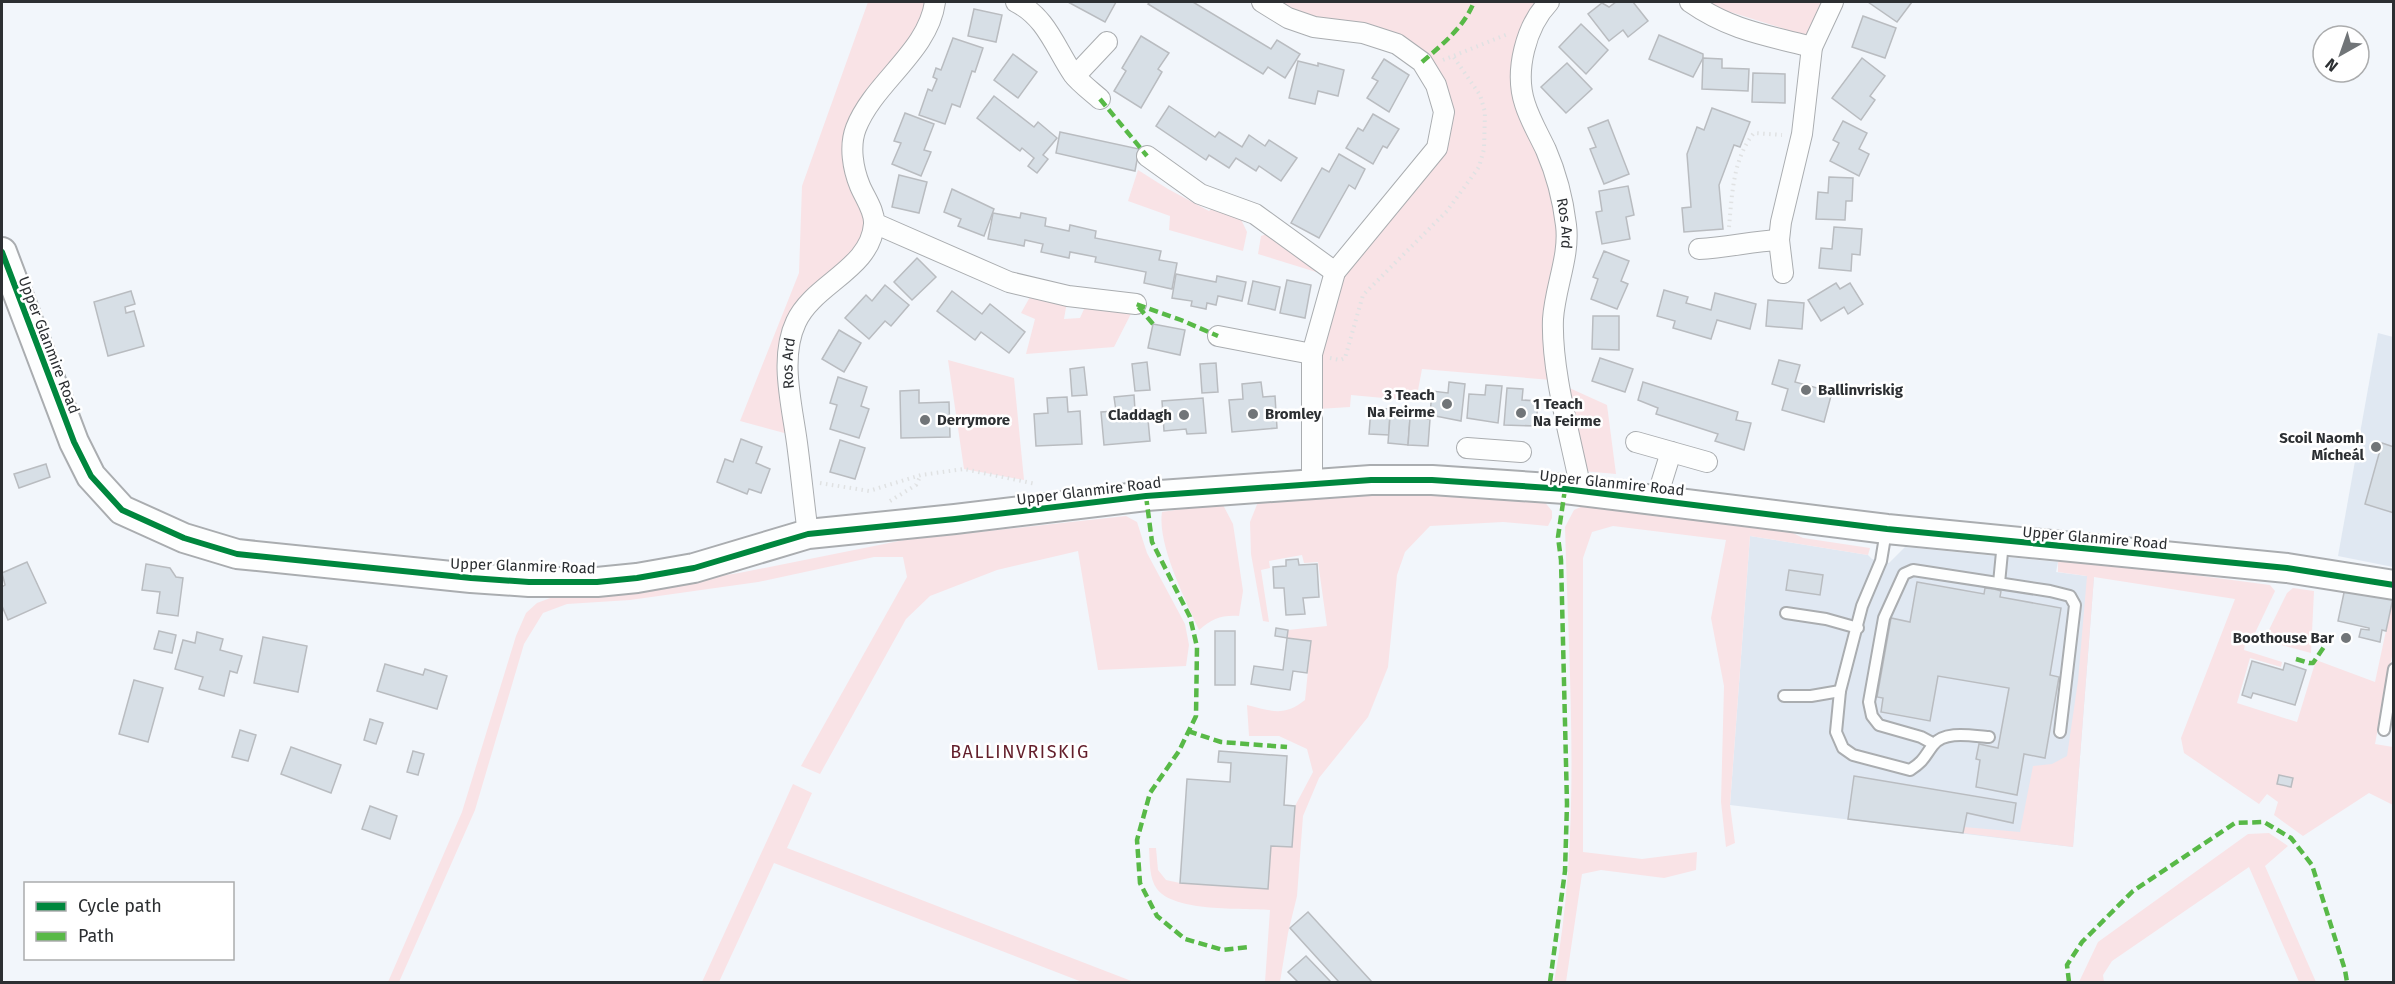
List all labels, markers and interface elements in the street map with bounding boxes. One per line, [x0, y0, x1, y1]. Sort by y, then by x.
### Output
north arrow [2311, 24, 2371, 84]
text: N [2322, 54, 2342, 76]
street label: Ros Ard [1553, 196, 1576, 250]
street label: Upper Glanmire Road [15, 274, 83, 416]
street label: Ros Ard [778, 336, 799, 390]
place label: Ballinvriskig [1818, 381, 1904, 399]
marker: Ballinvriskig [1799, 383, 1813, 397]
place label: 3 Teach Na Feirme [1367, 386, 1435, 421]
place label: 1 Teach Na Feirme [1533, 395, 1601, 430]
marker: 3 Teach Na Feirme [1440, 397, 1454, 411]
place label: Bromley [1265, 405, 1322, 423]
place label: Claddagh [1108, 406, 1172, 424]
marker: 1 Teach Na Feirme [1514, 406, 1528, 420]
marker: Bromley [1246, 407, 1260, 421]
marker: Claddagh [1177, 408, 1191, 422]
place label: Derrymore [937, 411, 1010, 429]
marker: Derrymore [918, 413, 932, 427]
place label: Scoil Naomh Mícheál [2279, 429, 2365, 464]
marker: Scoil Naomh Mícheál [2369, 440, 2383, 454]
street label: Upper Glanmire Road [1539, 466, 1685, 500]
street label: Upper Glanmire Road [1016, 473, 1162, 509]
street label: Upper Glanmire Road [2022, 523, 2168, 553]
street label: Upper Glanmire Road [450, 554, 596, 578]
place label: Boothouse Bar [2233, 629, 2335, 647]
marker: Boothouse Bar [2339, 631, 2353, 645]
district label: BALLINVRISKIG [950, 741, 1090, 763]
legend [24, 882, 234, 960]
text: Cycle path [78, 895, 162, 917]
text: Path [78, 925, 114, 947]

